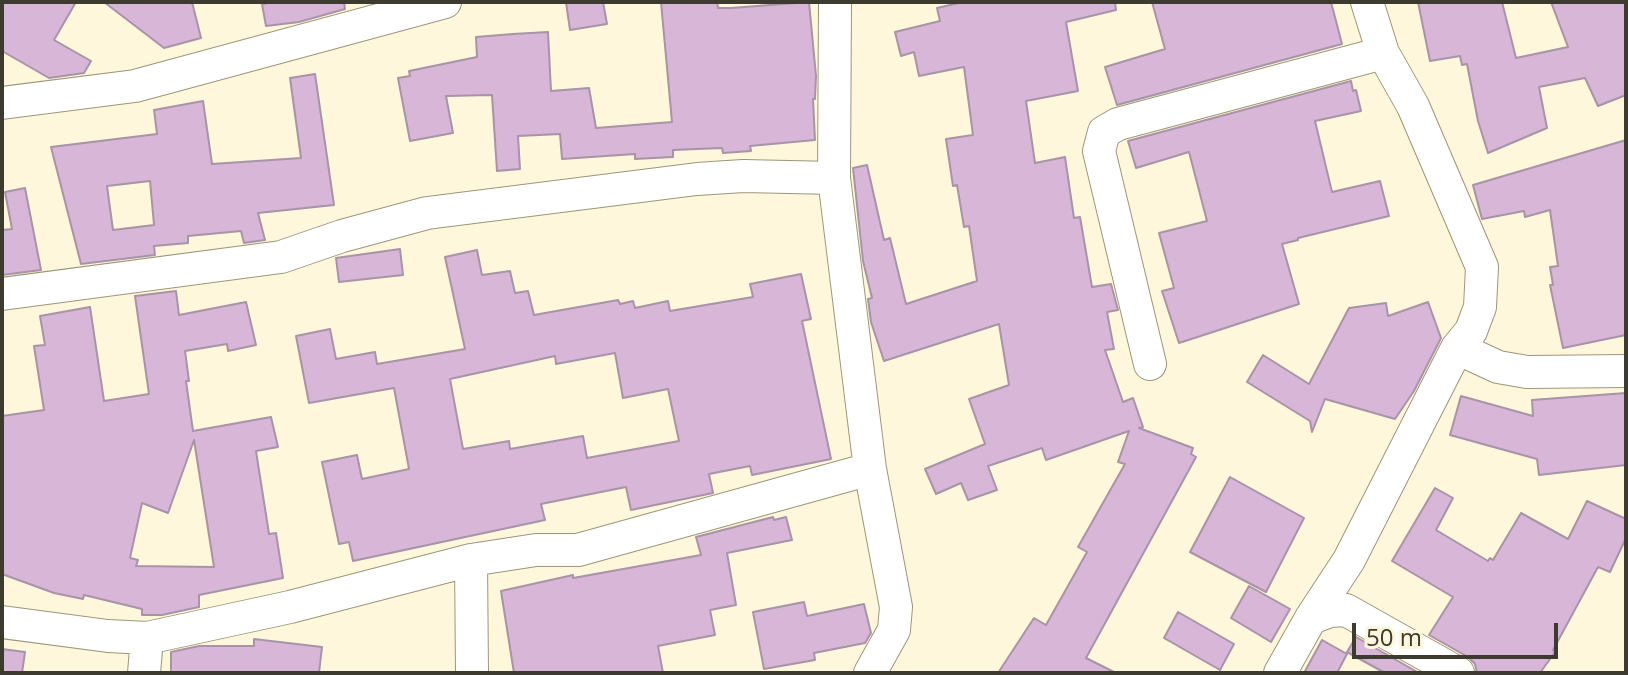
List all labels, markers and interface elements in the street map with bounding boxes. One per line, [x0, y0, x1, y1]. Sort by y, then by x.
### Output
scale bar [1356, 607, 1562, 657]
text: 50 m [1366, 620, 1422, 653]

